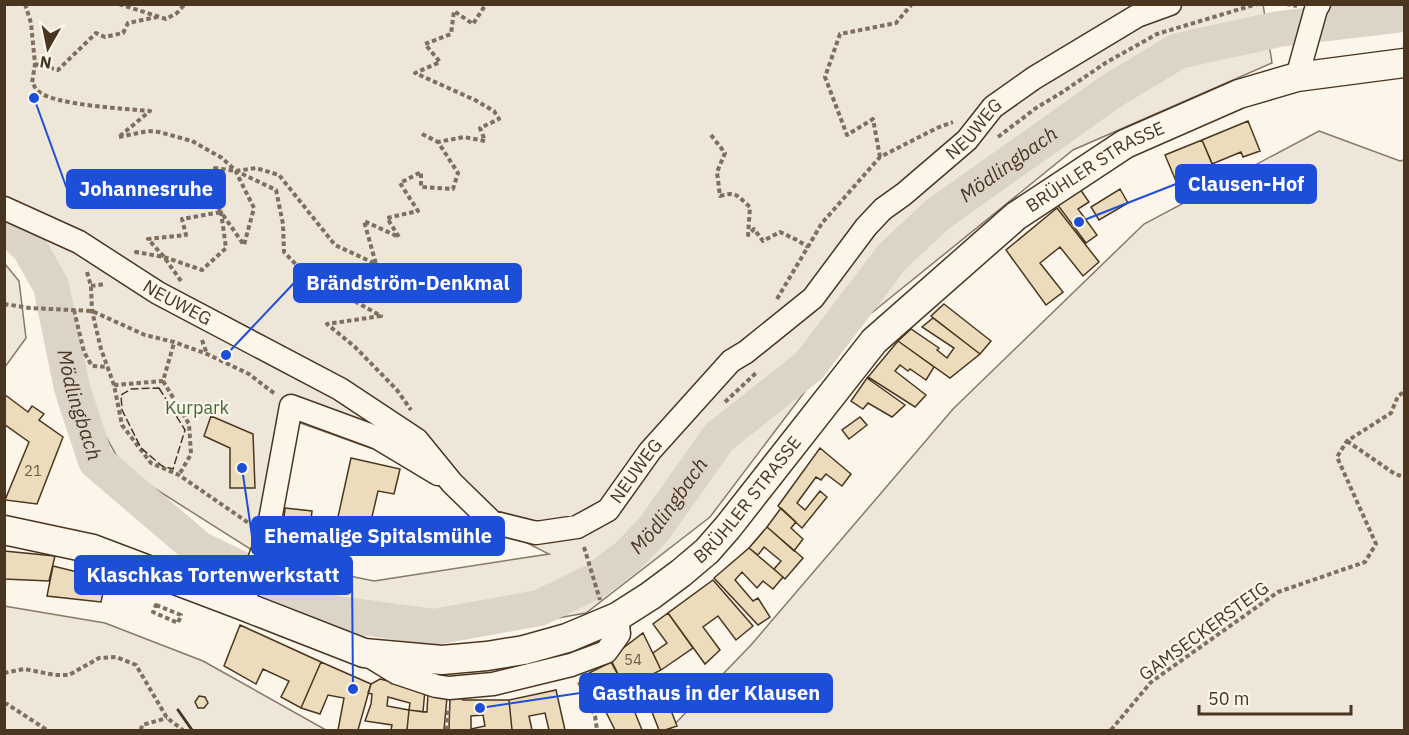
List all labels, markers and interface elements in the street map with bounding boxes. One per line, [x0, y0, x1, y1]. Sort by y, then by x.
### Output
north arrow [18, 18, 78, 78]
text: N [38, 52, 53, 74]
street label: NEUWEG [941, 93, 1006, 164]
street label: BRÜHLER STRASSE [1021, 116, 1168, 217]
water label: Mödlingbach [954, 120, 1063, 208]
callout: Clausen-Hof [1176, 165, 1316, 203]
callout: Johannesruhe [67, 170, 225, 208]
text: Clausen-Hof [1188, 170, 1304, 197]
text: Johannesruhe [79, 175, 213, 202]
callout: Brändström-Denkmal [294, 264, 521, 302]
text: Brändström-Denkmal [306, 269, 510, 296]
street label: NEUWEG [139, 274, 216, 330]
water label: Mödlingbach [51, 347, 109, 464]
park label: Kurpark [165, 396, 230, 419]
street label: BRÜHLER STRASSE [689, 431, 806, 568]
street label: NEUWEG [604, 433, 667, 508]
water label: Mödlingbach [623, 452, 713, 560]
house number: 21 [24, 461, 42, 480]
callout: Ehemalige Spitalsmühle [252, 517, 504, 555]
text: Ehemalige Spitalsmühle [264, 522, 492, 549]
callout: Klaschkas Tortenwerkstatt [75, 556, 352, 594]
text: Klaschkas Tortenwerkstatt [87, 561, 340, 588]
street label: GAMSECKERSTEIG [1134, 576, 1273, 685]
house number: 54 [624, 650, 642, 669]
callout: Gasthaus in der Klausen [580, 674, 832, 712]
scale bar [1199, 678, 1350, 716]
text: Gasthaus in der Klausen [592, 679, 820, 706]
text: 50 m [1208, 687, 1250, 710]

